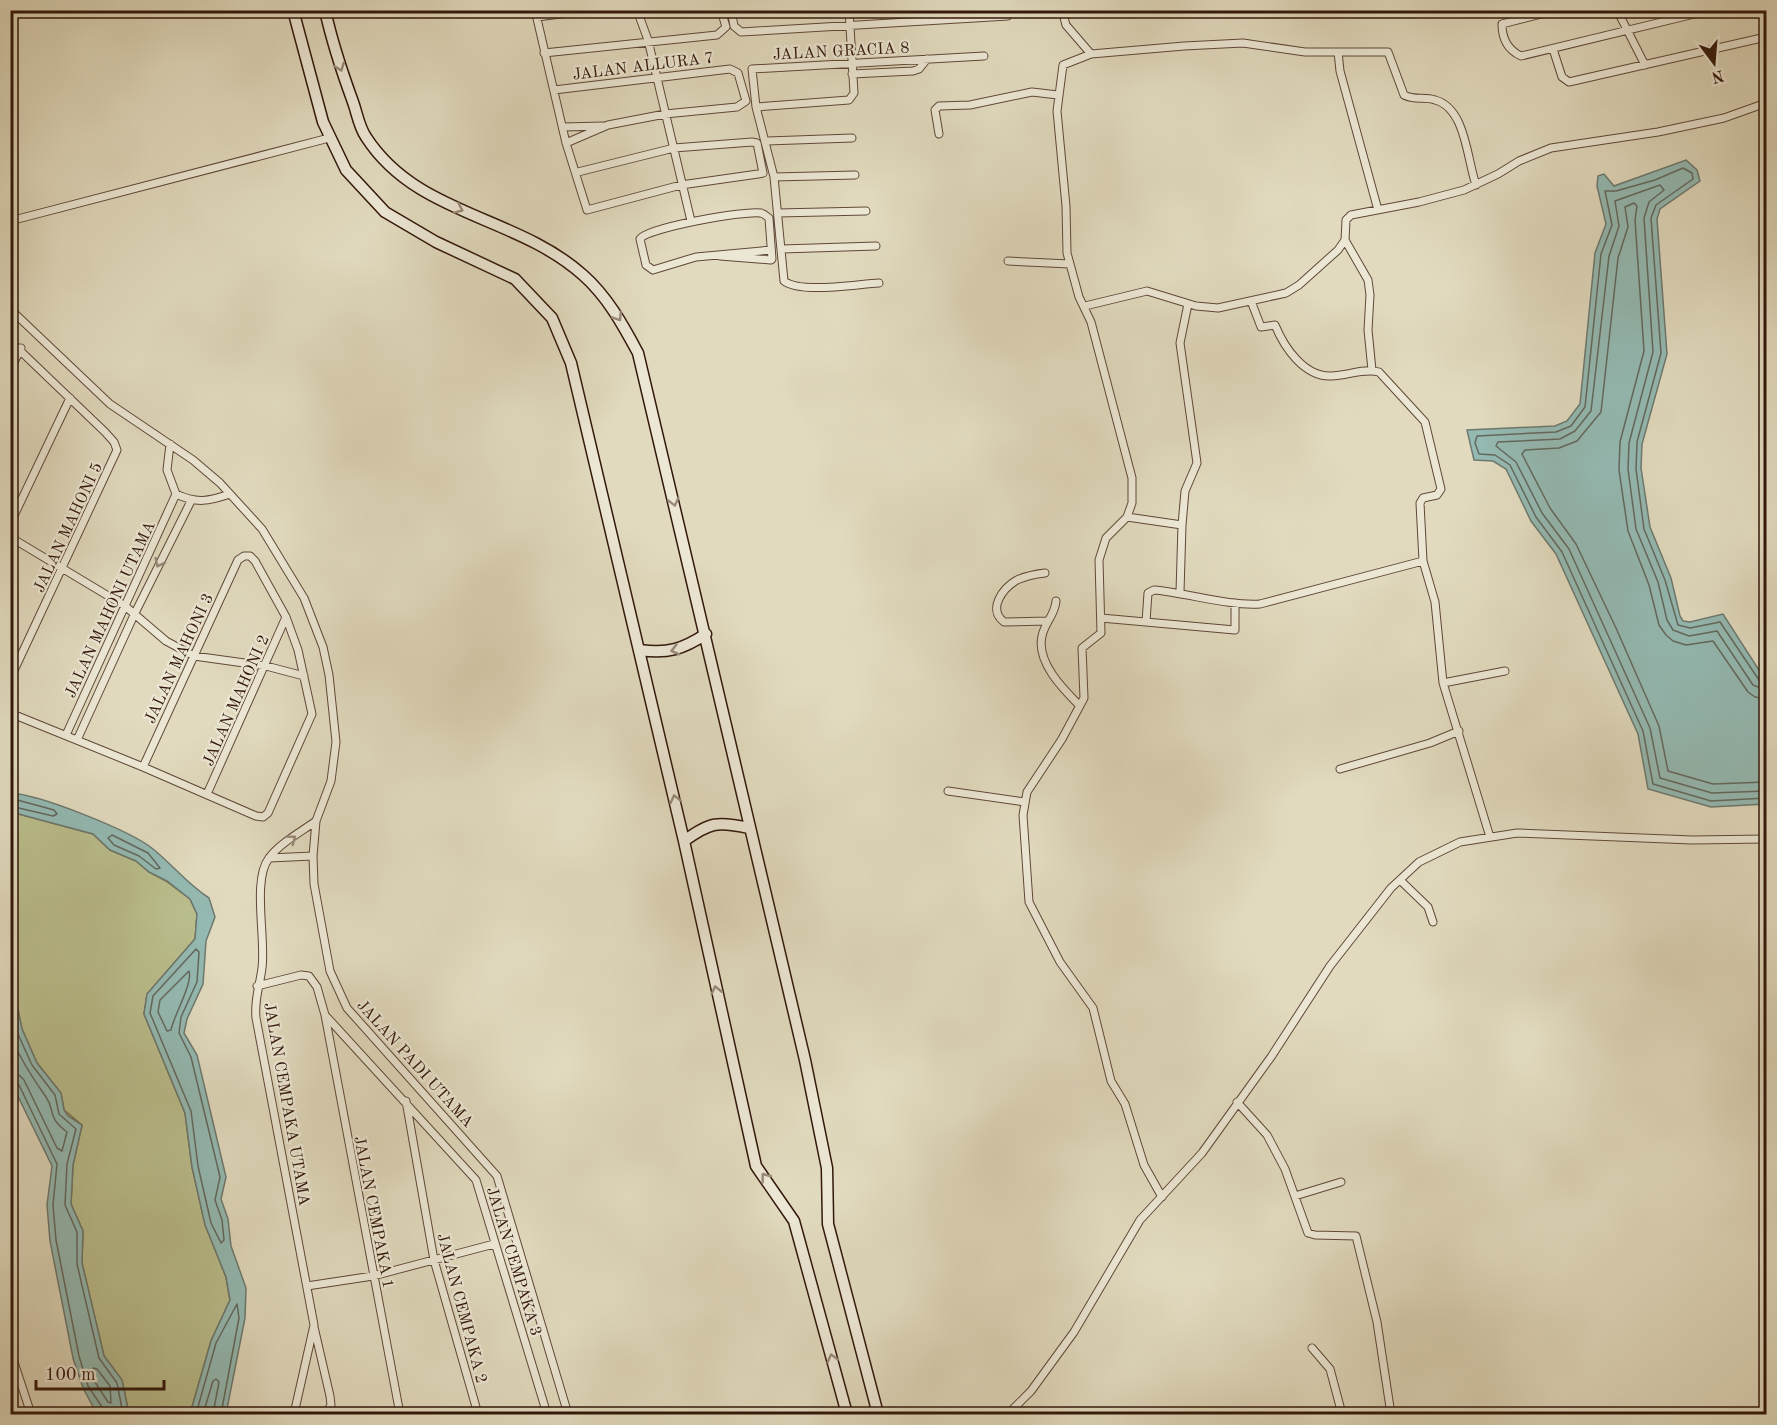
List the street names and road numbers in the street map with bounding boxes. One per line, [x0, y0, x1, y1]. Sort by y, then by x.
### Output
street label: JALAN GRACIA 8 [772, 40, 910, 64]
street label: JALAN ALLURA 7 [572, 50, 715, 84]
street label: JALAN MAHONI 5 [32, 460, 106, 595]
street label: JALAN MAHONI UTAMA [63, 519, 159, 701]
street label: JALAN MAHONI 3 [143, 591, 217, 726]
street label: JALAN MAHONI 2 [201, 633, 273, 769]
street label: JALAN PADI UTAMA [353, 998, 476, 1131]
street label: JALAN CEMPAKA UTAMA [260, 1002, 312, 1207]
street label: JALAN CEMPAKA 1 [350, 1135, 396, 1290]
street label: JALAN CEMPAKA 3 [483, 1185, 543, 1338]
street label: JALAN CEMPAKA 2 [433, 1232, 489, 1385]

